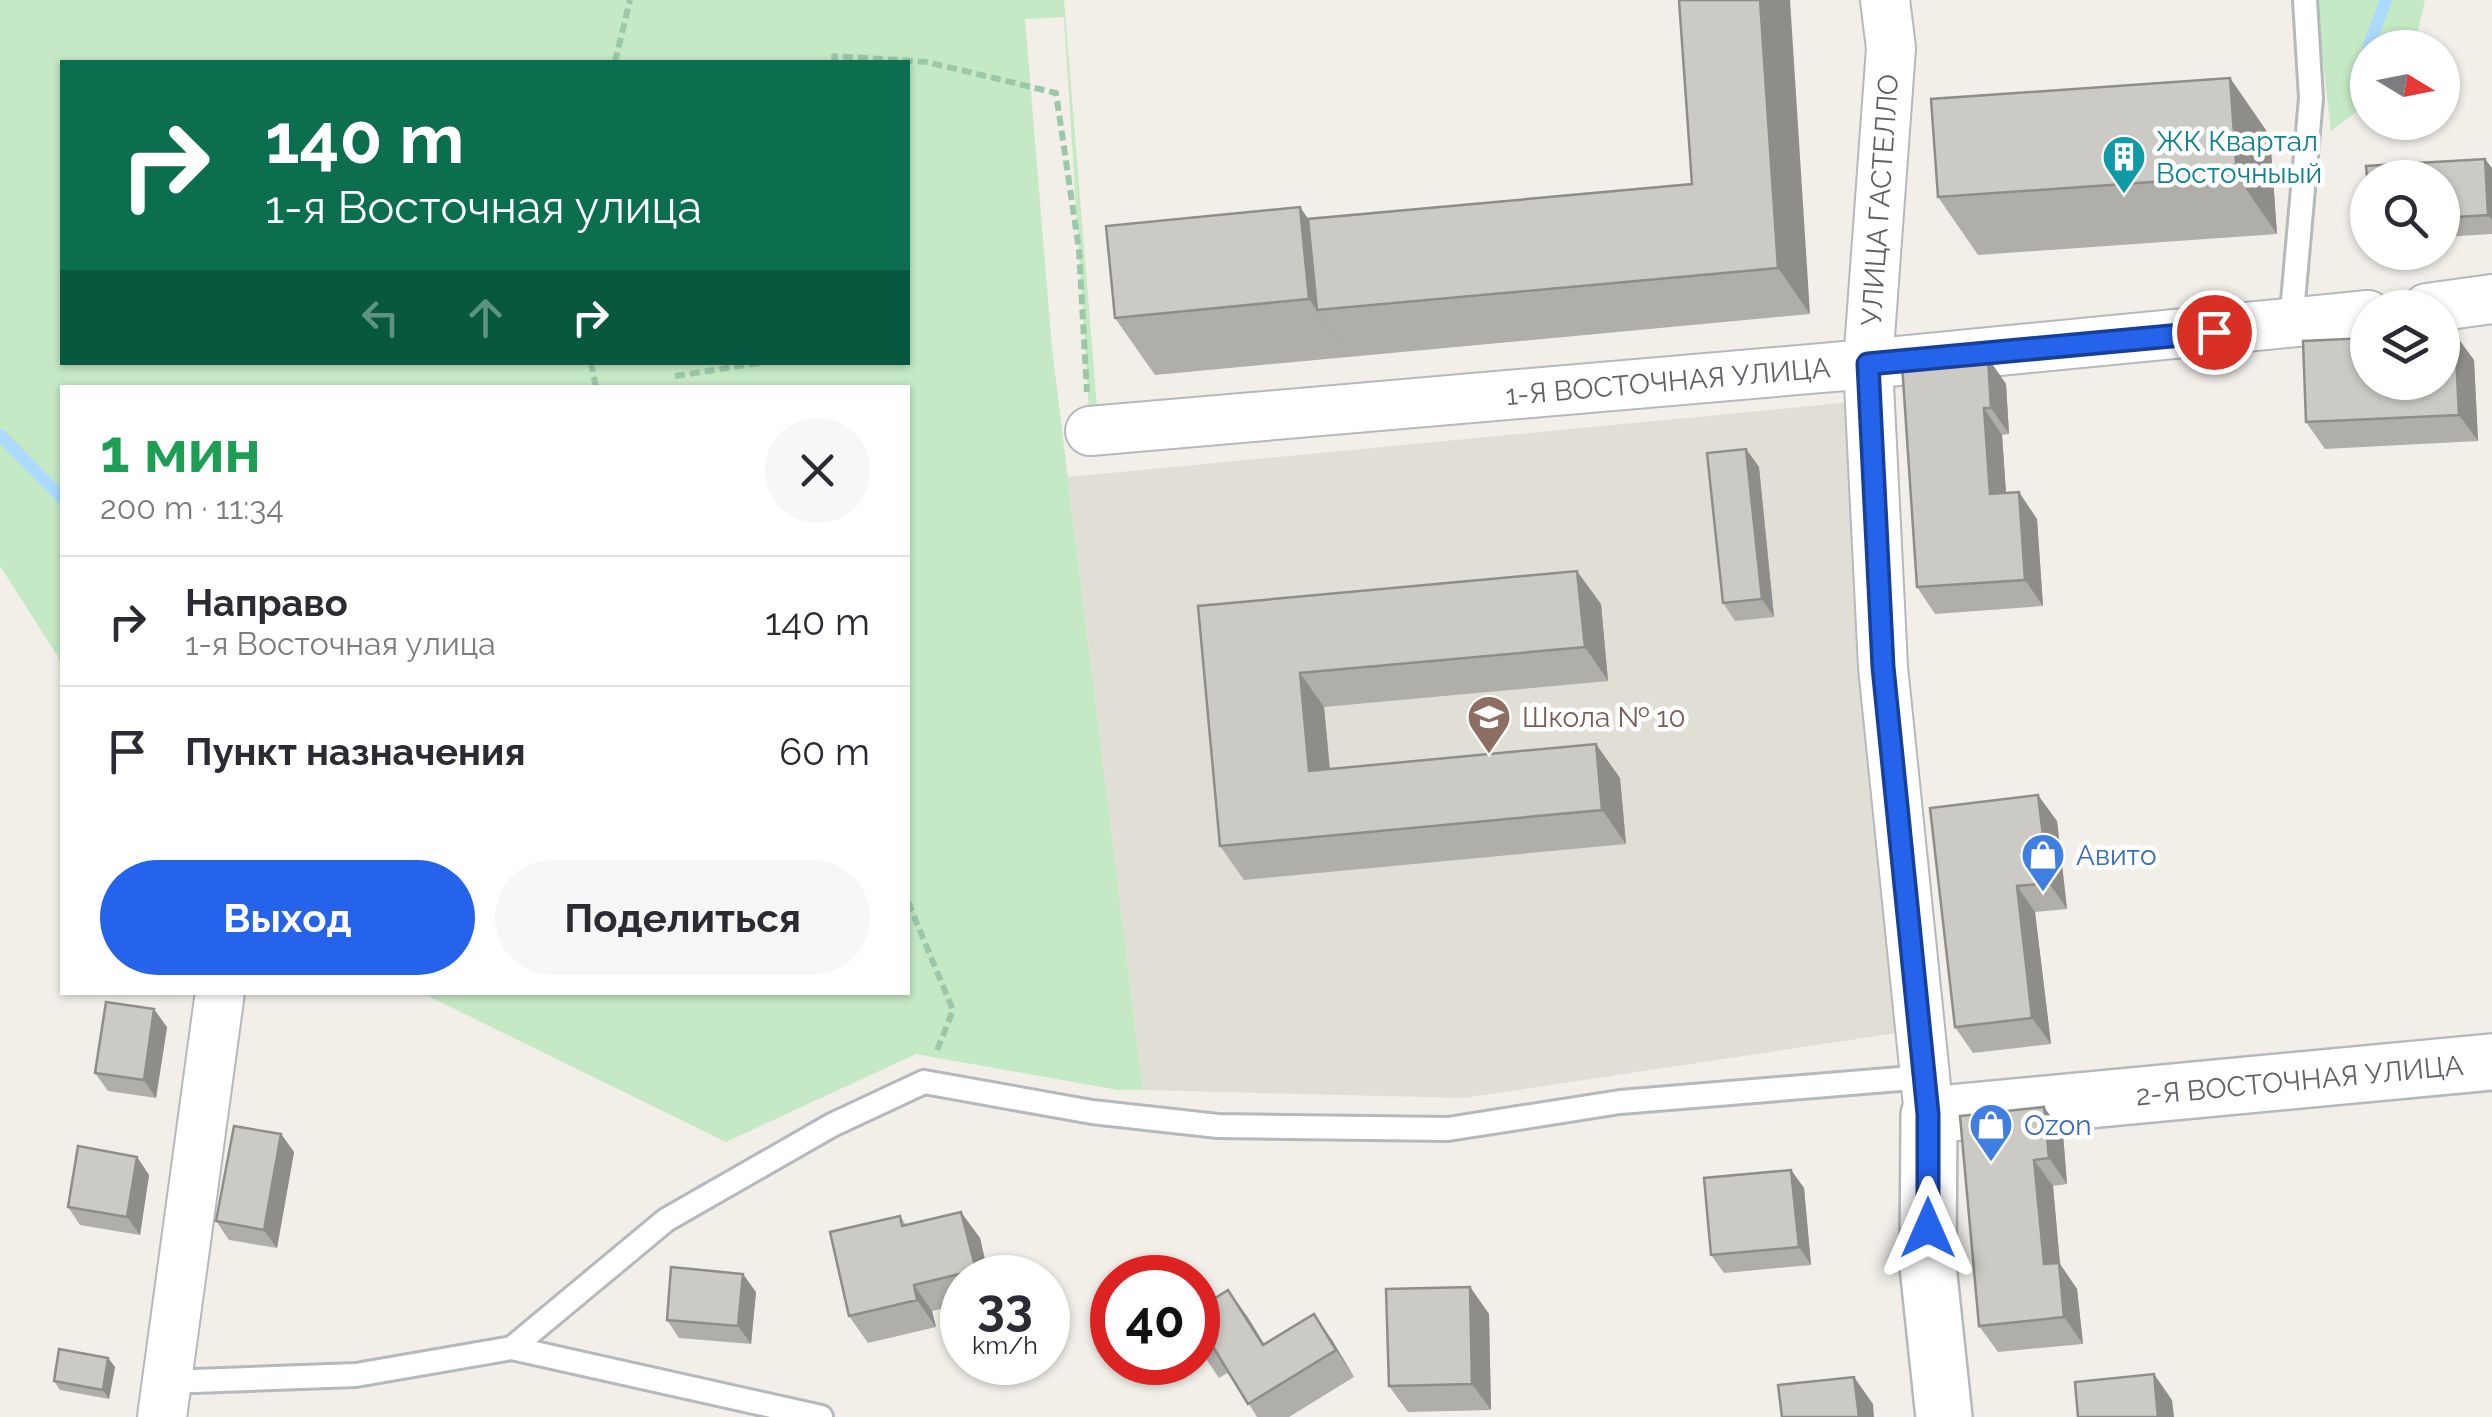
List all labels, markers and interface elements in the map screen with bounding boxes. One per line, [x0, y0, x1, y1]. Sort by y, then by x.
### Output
north arrow [2350, 30, 2460, 140]
map controls [2350, 30, 2460, 400]
street label: УЛИЦА ГАСТЕЛЛО [1855, 73, 1905, 327]
text: 140 m [265, 97, 465, 179]
icon: right [100, 100, 230, 230]
place label: ЖК Квартал Восточныый [2156, 125, 2322, 190]
building icon: ЖК Квартал Восточныый [2101, 134, 2147, 195]
button: search [2350, 160, 2460, 270]
text: 1-я Восточная улица [265, 181, 702, 234]
icon: left [353, 290, 408, 345]
icon: ahead [458, 290, 513, 345]
icon: right [563, 290, 618, 345]
pin [2172, 290, 2257, 375]
button: layers [2350, 290, 2460, 400]
icon: arrive [2187, 305, 2242, 360]
street label: 1-Я ВОСТОЧНАЯ УЛИЦА [1504, 351, 1832, 412]
text: 1 мин [100, 416, 261, 486]
button: close [765, 418, 870, 523]
text: 200 m · 11:34 [100, 489, 284, 526]
text: Направо [185, 580, 348, 625]
icon: right [100, 594, 155, 649]
text: 140 m [765, 599, 870, 644]
text: 1-я Восточная улица [185, 625, 496, 662]
school or university icon: Школа № 10 [1466, 694, 1512, 755]
place label: Школа № 10 [1522, 701, 1686, 734]
icon: arrive [100, 724, 155, 779]
text: Пункт назначения [185, 729, 526, 774]
text: 60 m [779, 729, 870, 774]
shop icon: Авито [2020, 832, 2066, 893]
place label: Авито [2076, 839, 2157, 872]
button: Выход [100, 860, 475, 975]
button: Поделиться [495, 860, 870, 975]
street label: 2-Я ВОСТОЧНАЯ УЛИЦА [2134, 1048, 2465, 1112]
shop icon: Ozon [1968, 1102, 2014, 1163]
place label: Ozon [2024, 1109, 2091, 1142]
position arrow [1876, 1176, 1980, 1280]
speed limit sign: 40 [1090, 1255, 1220, 1385]
text: 33 [977, 1278, 1033, 1337]
text: km/h [972, 1330, 1038, 1360]

